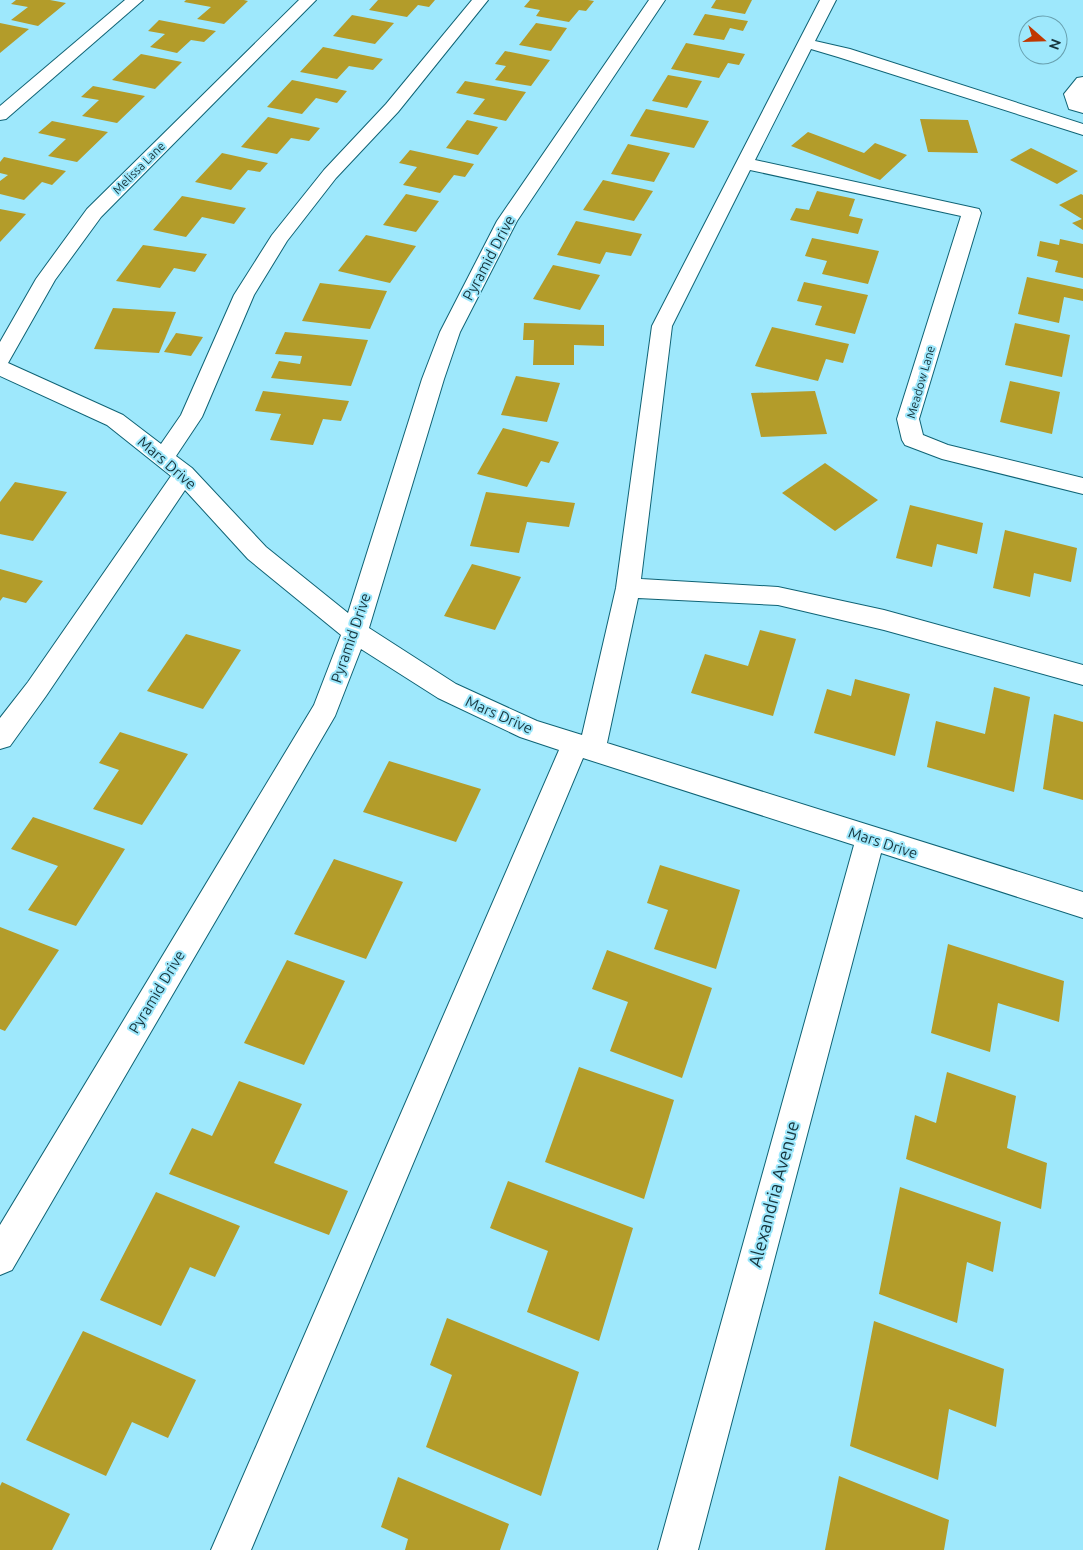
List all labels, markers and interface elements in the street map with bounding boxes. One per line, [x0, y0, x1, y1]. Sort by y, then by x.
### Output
north arrow [1018, 15, 1068, 65]
text: N [1046, 37, 1065, 52]
street label: Melissa Lane [110, 139, 167, 196]
street label: Pyramid Drive [459, 212, 518, 303]
street label: Meadow Lane [904, 344, 937, 420]
street label: Mars Drive [135, 433, 200, 493]
street label: Pyramid Drive [327, 591, 374, 685]
street label: Mars Drive [463, 692, 535, 737]
street label: Mars Drive [846, 823, 920, 862]
street label: Pyramid Drive [125, 947, 188, 1036]
street label: Alexandria Avenue [744, 1118, 802, 1269]

